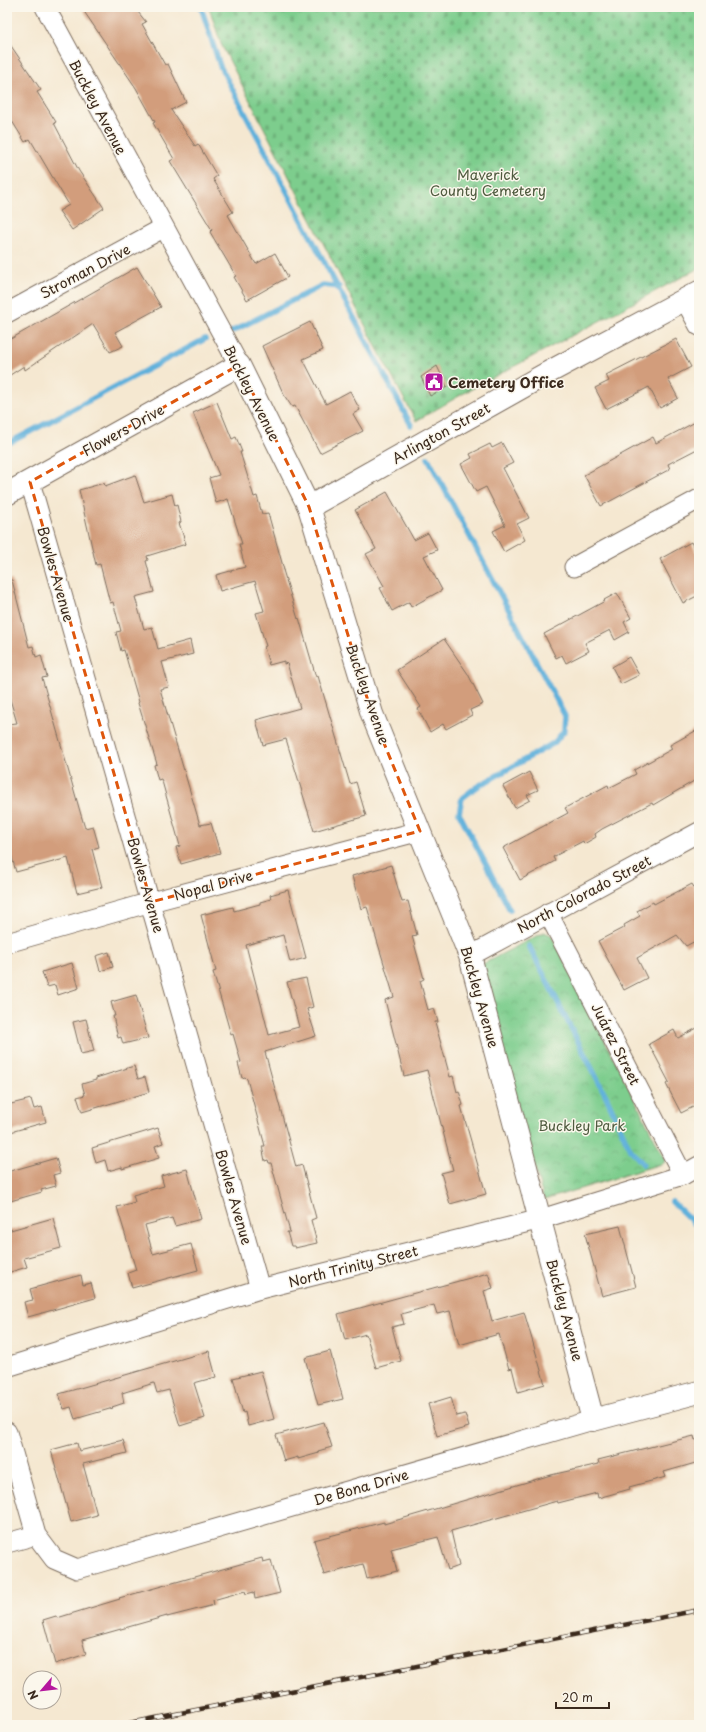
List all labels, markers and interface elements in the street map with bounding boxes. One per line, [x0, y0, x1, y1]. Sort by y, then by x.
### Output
street label: Buckley Avenue [64, 56, 132, 159]
park label: Maverick County Cemetery [430, 164, 546, 201]
street label: Stroman Drive [36, 238, 134, 304]
street label: Buckley Avenue [219, 341, 285, 445]
public building icon: Cemetery Office [423, 371, 445, 393]
place label: Cemetery Office [448, 372, 565, 393]
street label: Arlington Street [388, 397, 494, 469]
street label: Flowers Drive [78, 399, 168, 461]
street label: Bowles Avenue [32, 524, 80, 625]
street label: Buckley Avenue [341, 641, 395, 747]
street label: Bowles Avenue [122, 835, 170, 936]
street label: North Colorado Street [513, 850, 655, 938]
street label: Nopal Drive [171, 864, 255, 906]
street label: Buckley Avenue [455, 944, 505, 1051]
street label: Juárez Street [586, 999, 646, 1089]
park label: Buckley Park [538, 1115, 626, 1136]
street label: Bowles Avenue [210, 1147, 258, 1248]
street label: North Trinity Street [286, 1240, 420, 1292]
street label: Buckley Avenue [541, 1257, 589, 1364]
street label: De Bona Drive [311, 1463, 411, 1511]
north arrow [22, 1670, 62, 1710]
scale bar [556, 1684, 609, 1710]
text: N [23, 1687, 42, 1703]
text: 20 m [562, 1688, 593, 1706]

